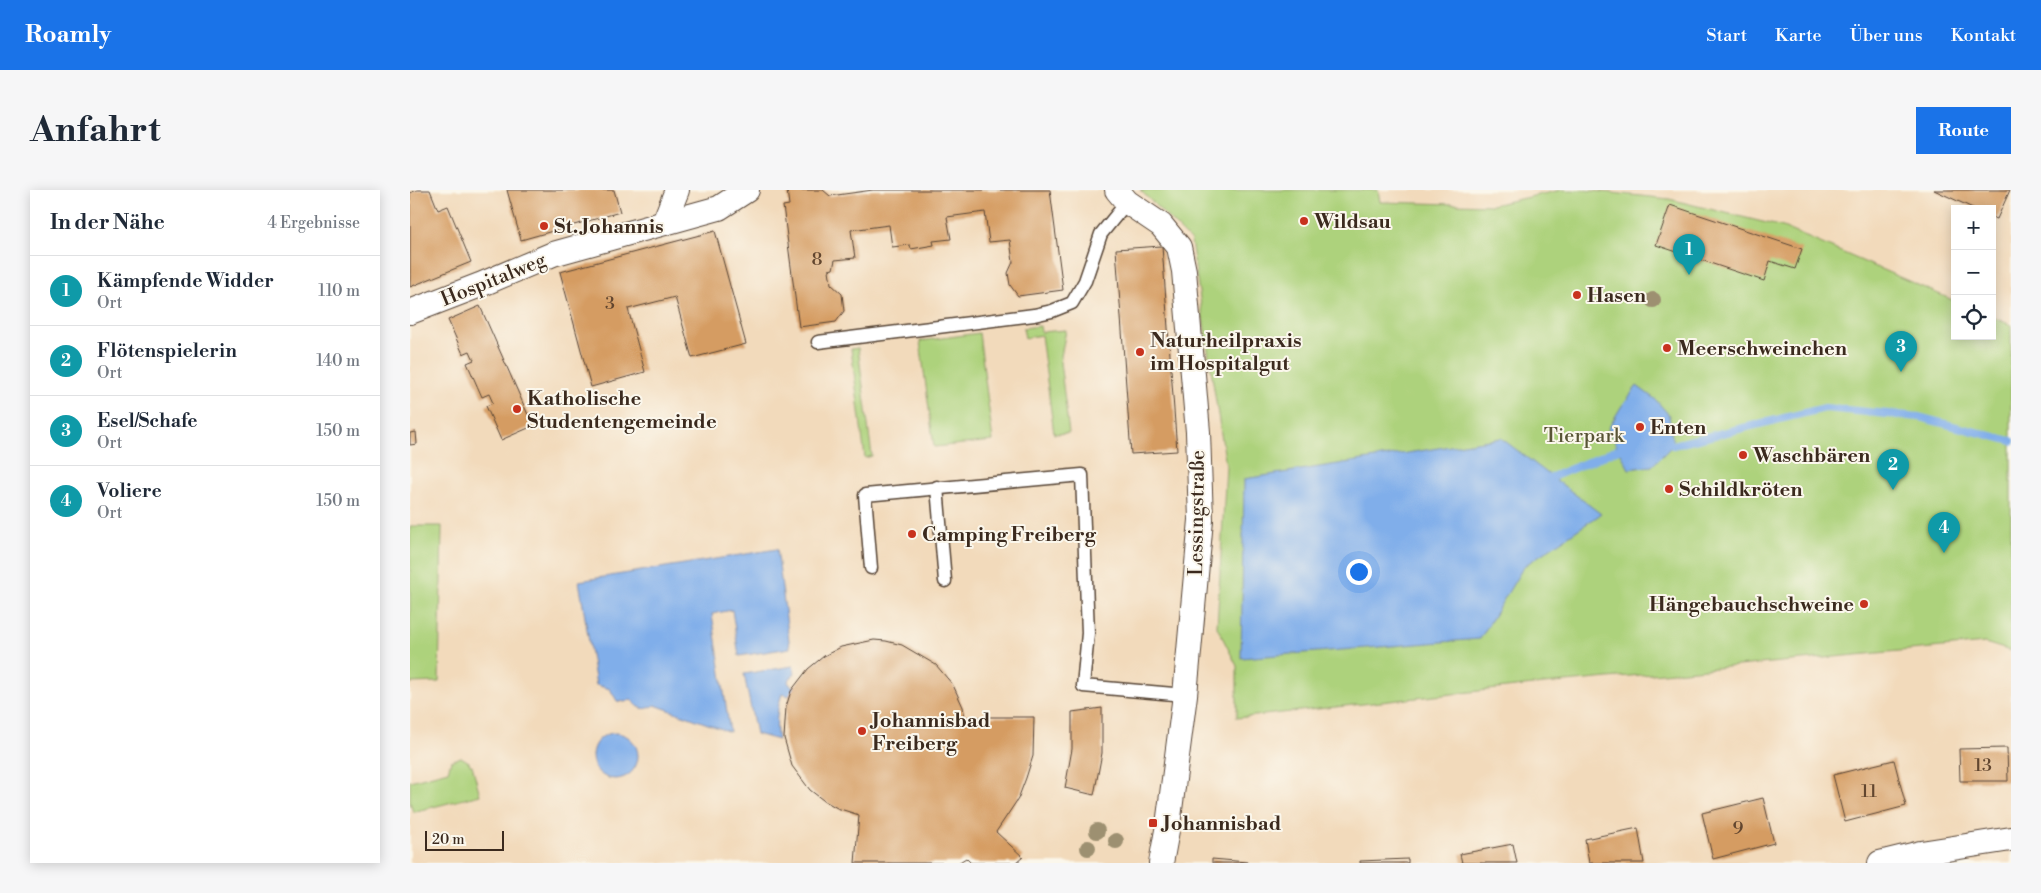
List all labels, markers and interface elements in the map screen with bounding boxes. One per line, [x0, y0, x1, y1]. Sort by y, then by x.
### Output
text: Roamly [25, 20, 111, 50]
text: Start [1706, 24, 1747, 47]
text: Karte [1775, 24, 1822, 47]
text: Über uns [1850, 24, 1923, 47]
text: Kontakt [1951, 24, 2016, 47]
button: Route [1916, 107, 2011, 154]
text: Anfahrt [30, 109, 161, 152]
map controls [1951, 205, 1996, 340]
button: + [1951, 205, 1996, 250]
text: In der Nähe [50, 210, 165, 236]
place label: Wildsau [1313, 210, 1391, 235]
text: 4 Ergebnisse [267, 213, 360, 233]
place label: St. Johannis [554, 215, 664, 240]
marker: Wildsau [1298, 215, 1310, 227]
marker: St. Johannis [538, 220, 550, 232]
pin: 1 [1673, 234, 1705, 275]
street label: Hospitalweg [437, 248, 551, 313]
house number: 8 [811, 248, 823, 271]
button: − [1951, 250, 1996, 295]
text: Kämpfende Widder [97, 269, 274, 293]
text: 1 [62, 281, 70, 301]
text: 110 m [318, 281, 360, 301]
place label: Hasen [1587, 284, 1647, 309]
marker: Hasen [1571, 289, 1583, 301]
house number: 3 [605, 292, 615, 315]
text: Ort [97, 293, 123, 313]
button: locate [1951, 295, 1996, 340]
place label: Naturheilpraxis im Hospitalgut [1150, 329, 1301, 377]
pin: 3 [1885, 331, 1917, 372]
place label: Meerschweinchen [1677, 337, 1848, 362]
text: Flötenspielerin [97, 339, 237, 363]
marker: Meerschweinchen [1661, 342, 1673, 354]
marker: Naturheilpraxis im Hospitalgut [1134, 346, 1146, 358]
text: 2 [61, 351, 71, 371]
text: 140 m [316, 351, 360, 371]
text: Ort [97, 363, 123, 383]
place label: Katholische Studentengemeinde [527, 387, 717, 435]
marker: Katholische Studentengemeinde [511, 403, 523, 415]
text: Esel/Schafe [97, 409, 198, 433]
place label: Enten [1650, 416, 1707, 441]
text: 3 [61, 421, 71, 441]
text: 150 m [316, 421, 360, 441]
marker: Enten [1634, 421, 1646, 433]
park label: Tierpark [1544, 424, 1626, 449]
text: Ort [97, 433, 123, 453]
place label: Waschbären [1752, 444, 1871, 469]
marker: Waschbären [1737, 449, 1749, 461]
pin: 2 [1877, 449, 1909, 490]
street label: Lessingstraße [1184, 450, 1211, 576]
place label: Schildkröten [1679, 478, 1803, 503]
text: Voliere [97, 479, 162, 503]
marker: Schildkröten [1663, 483, 1675, 495]
text: 4 [61, 491, 71, 511]
text: 150 m [316, 491, 360, 511]
text: Ort [97, 503, 123, 523]
pin: 4 [1928, 512, 1960, 553]
place label: Camping Freiberg [922, 523, 1097, 548]
marker: Camping Freiberg [906, 528, 918, 540]
your location [1346, 559, 1372, 585]
place label: Hängebauchschweine [1649, 593, 1854, 618]
marker: Hängebauchschweine [1858, 598, 1870, 610]
place label: Johannisbad Freiberg [869, 709, 991, 757]
marker: Johannisbad Freiberg [856, 725, 868, 737]
house number: 13 [1974, 754, 1992, 777]
house number: 11 [1861, 780, 1877, 803]
place label: Johannisbad [1160, 812, 1282, 837]
marker: Johannisbad [1147, 817, 1159, 829]
house number: 9 [1733, 817, 1744, 840]
scale bar [425, 828, 504, 851]
text: 20 m [432, 831, 464, 849]

